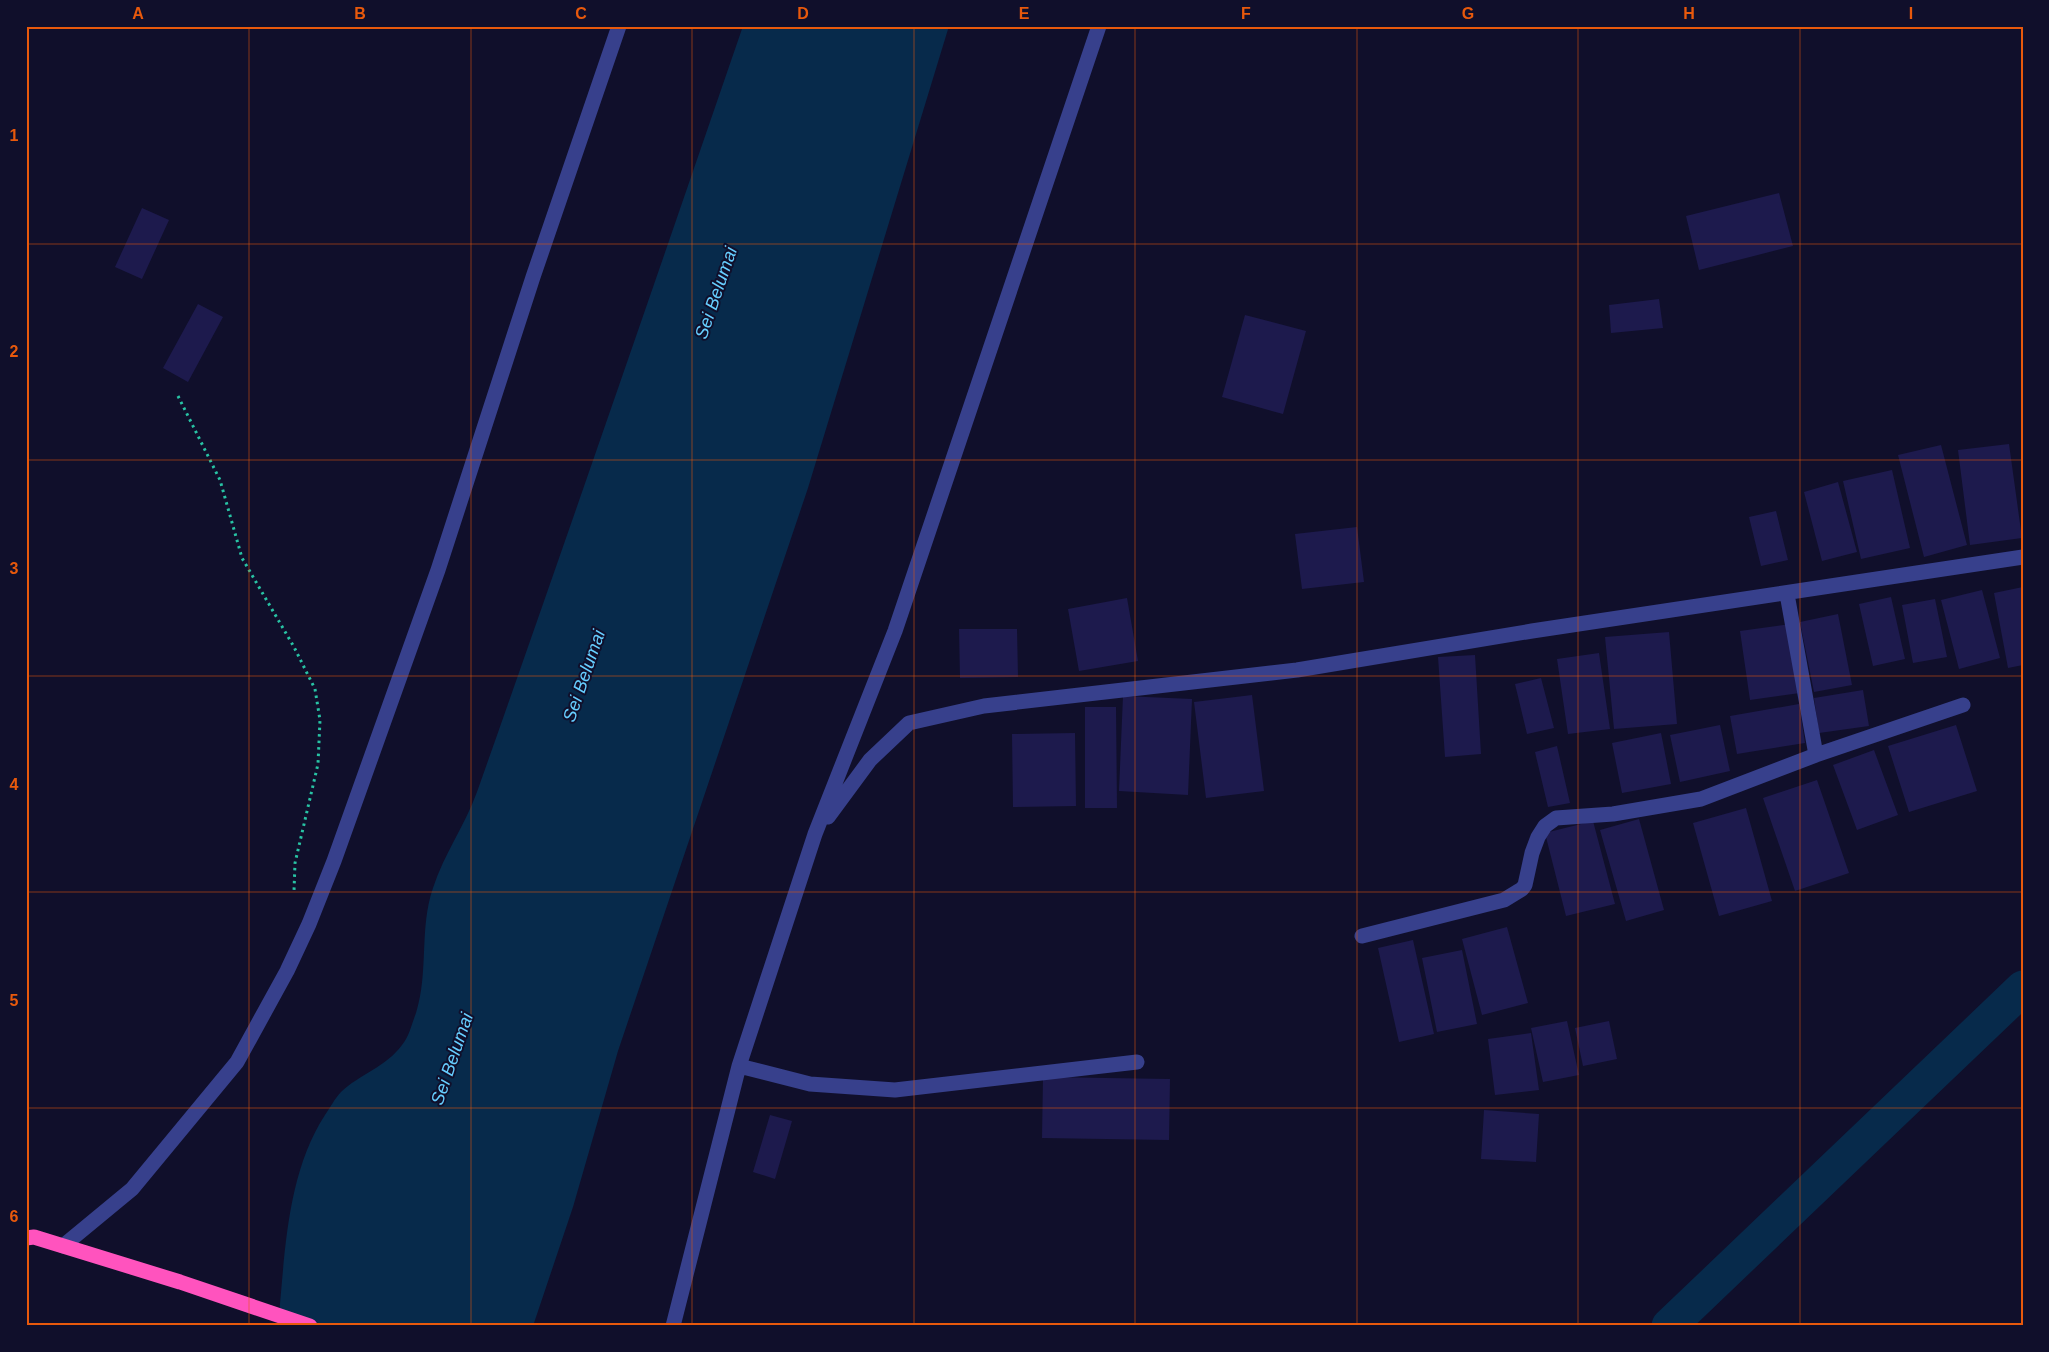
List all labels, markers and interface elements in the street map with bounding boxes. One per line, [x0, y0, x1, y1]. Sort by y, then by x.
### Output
text: A [132, 5, 144, 22]
text: B [354, 5, 366, 22]
text: C [575, 5, 587, 22]
text: D [797, 5, 809, 22]
text: E [1019, 5, 1030, 22]
text: F [1241, 5, 1251, 22]
text: G [1462, 5, 1474, 22]
text: H [1683, 5, 1695, 22]
text: I [1909, 5, 1913, 22]
text: 1 [10, 127, 19, 144]
water label: Sei Belumai [691, 243, 741, 342]
text: 2 [10, 343, 19, 360]
text: 3 [10, 560, 19, 577]
water label: Sei Belumai [559, 626, 609, 725]
text: 4 [10, 776, 19, 793]
text: 5 [10, 992, 19, 1009]
water label: Sei Belumai [427, 1009, 477, 1108]
text: 6 [10, 1208, 19, 1225]

